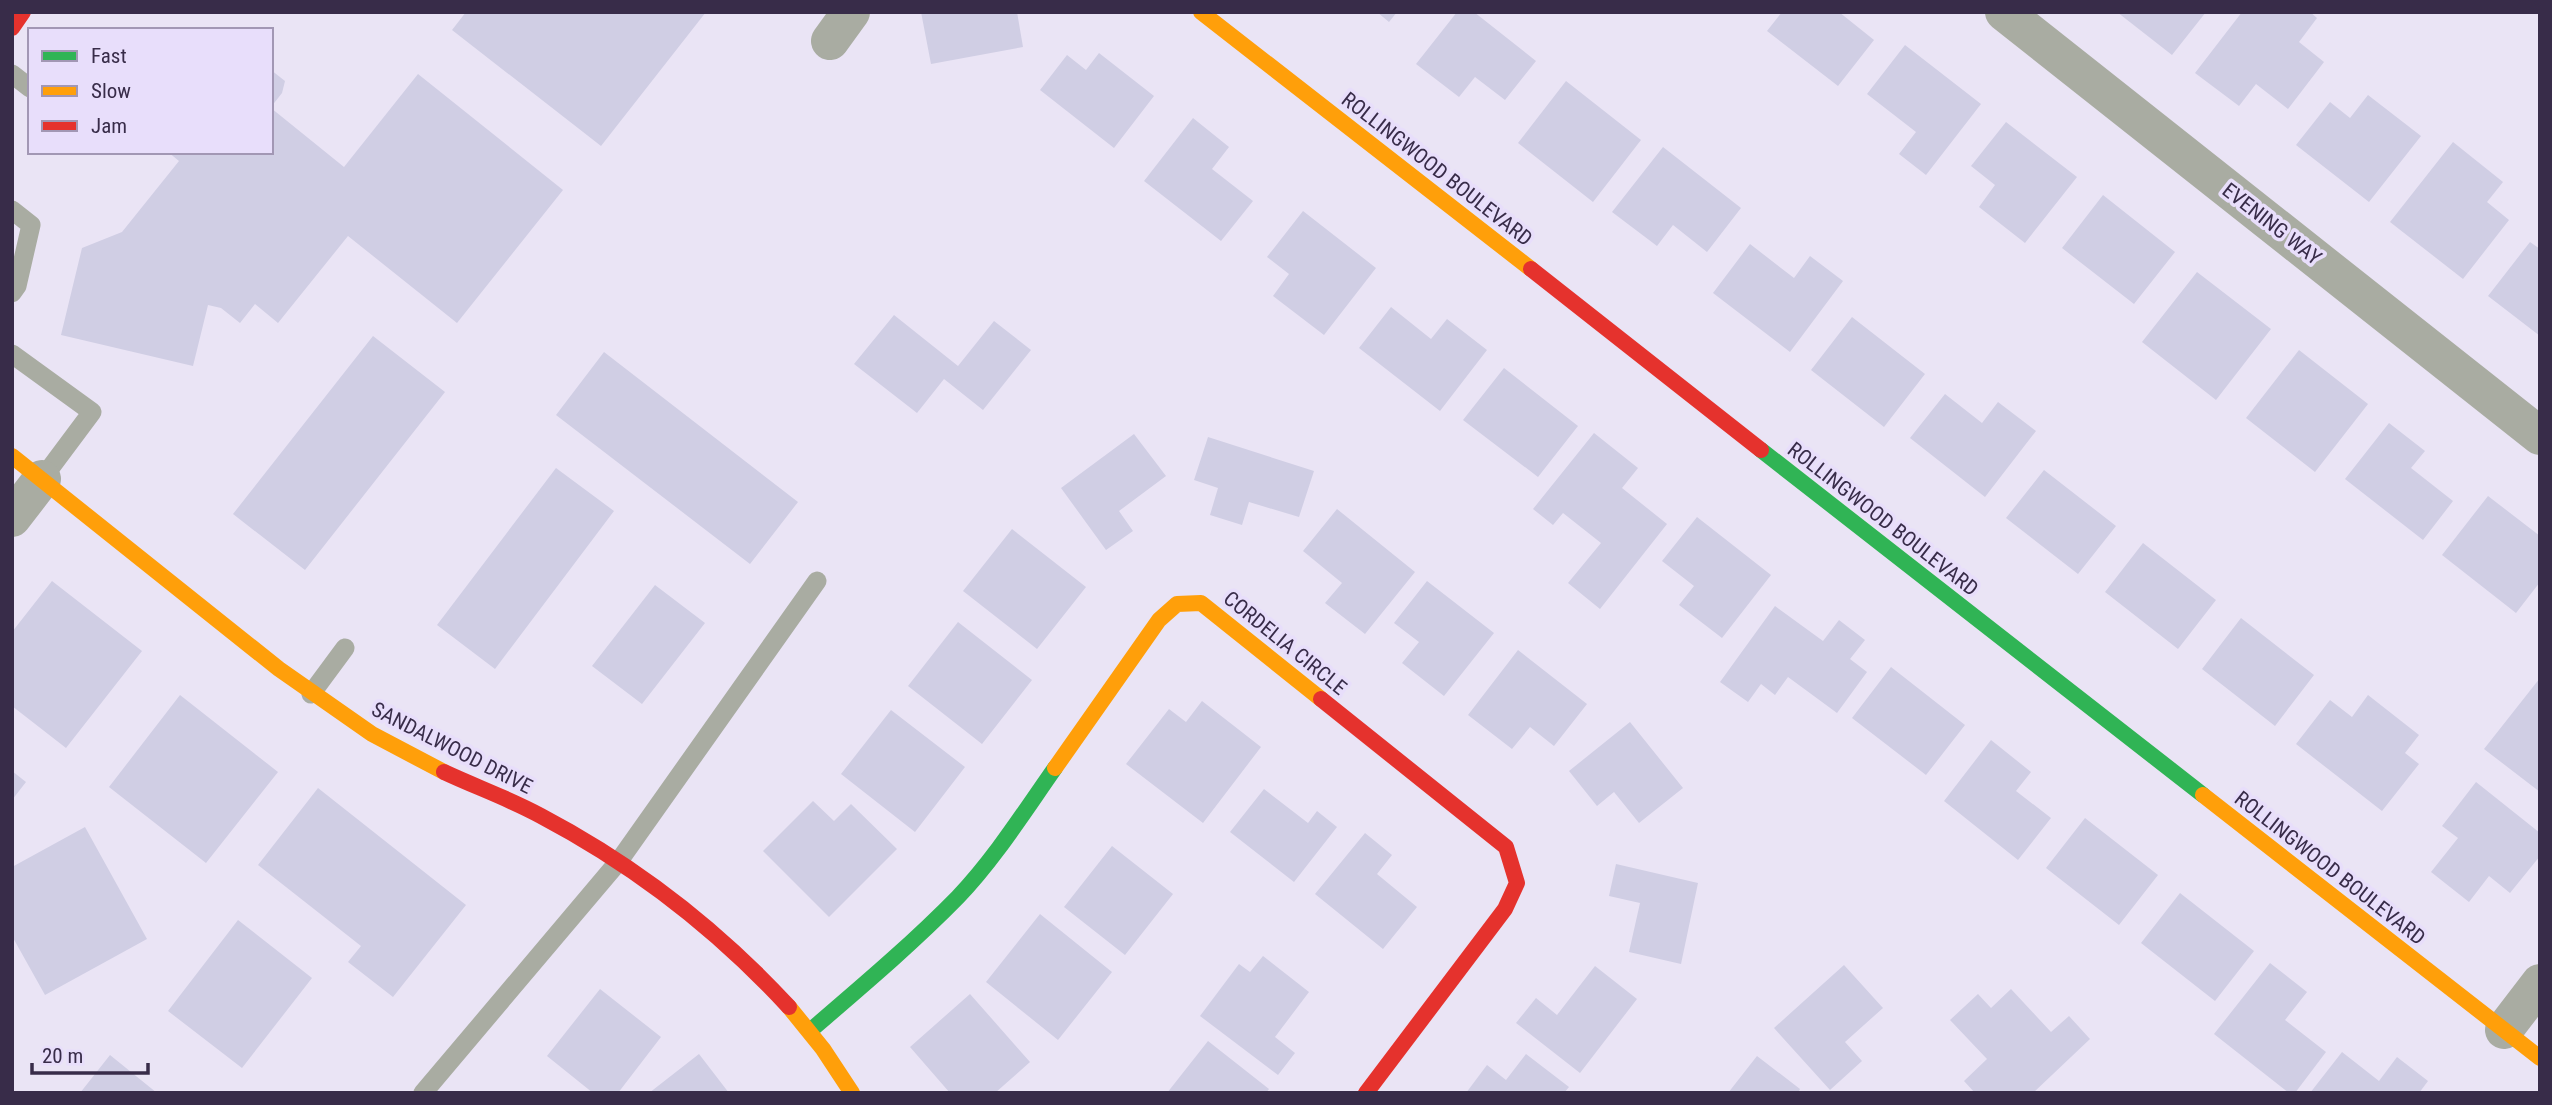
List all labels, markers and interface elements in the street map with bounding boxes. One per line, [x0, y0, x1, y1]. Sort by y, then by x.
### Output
legend [28, 28, 273, 154]
text: Fast [91, 44, 127, 68]
text: Slow [91, 79, 131, 103]
street label: ROLLINGWOOD BOULEVARD [1337, 87, 1537, 251]
text: Jam [91, 114, 127, 138]
street label: EVENING WAY [2218, 178, 2326, 270]
street label: ROLLINGWOOD BOULEVARD [1783, 437, 1983, 601]
street label: CORDELIA CIRCLE [1219, 586, 1351, 700]
street label: SANDALWOOD DRIVE [368, 697, 536, 799]
street label: ROLLINGWOOD BOULEVARD [2230, 786, 2430, 950]
scale bar [32, 1032, 147, 1076]
text: 20 m [42, 1044, 83, 1068]

